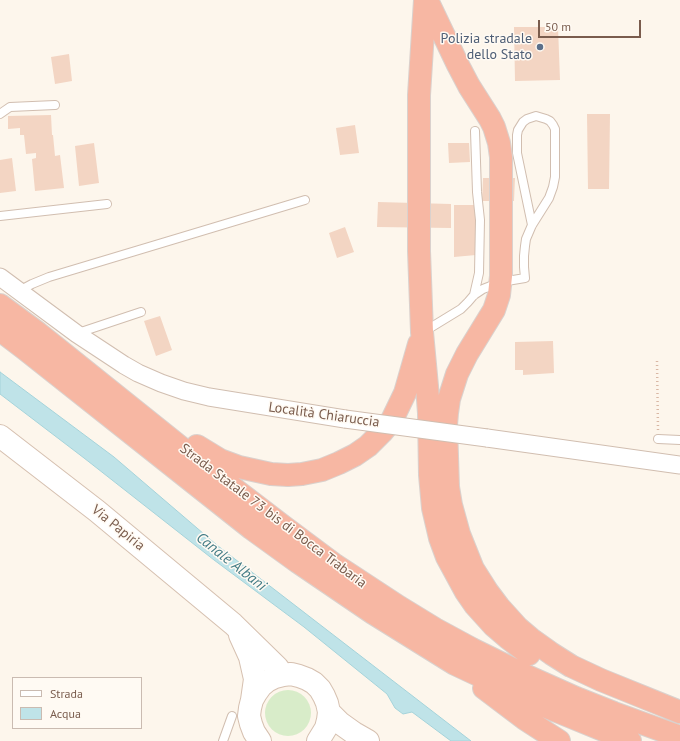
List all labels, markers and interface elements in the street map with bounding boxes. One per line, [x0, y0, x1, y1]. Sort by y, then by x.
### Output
scale bar [540, 12, 643, 38]
text: 50 m [545, 19, 571, 34]
place label: Polizia stradale dello Stato [441, 31, 532, 64]
marker: Polizia stradale dello Stato [535, 42, 545, 52]
street label: Località Chiaruccia [267, 399, 381, 431]
street label: Strada Statale 73 bis di Bocca Trabaria [176, 440, 370, 592]
street label: Via Papiria [88, 502, 148, 554]
water label: Canale Albani [192, 529, 270, 595]
legend [12, 677, 142, 729]
text: Strada [50, 686, 83, 701]
text: Acqua [50, 706, 81, 721]

